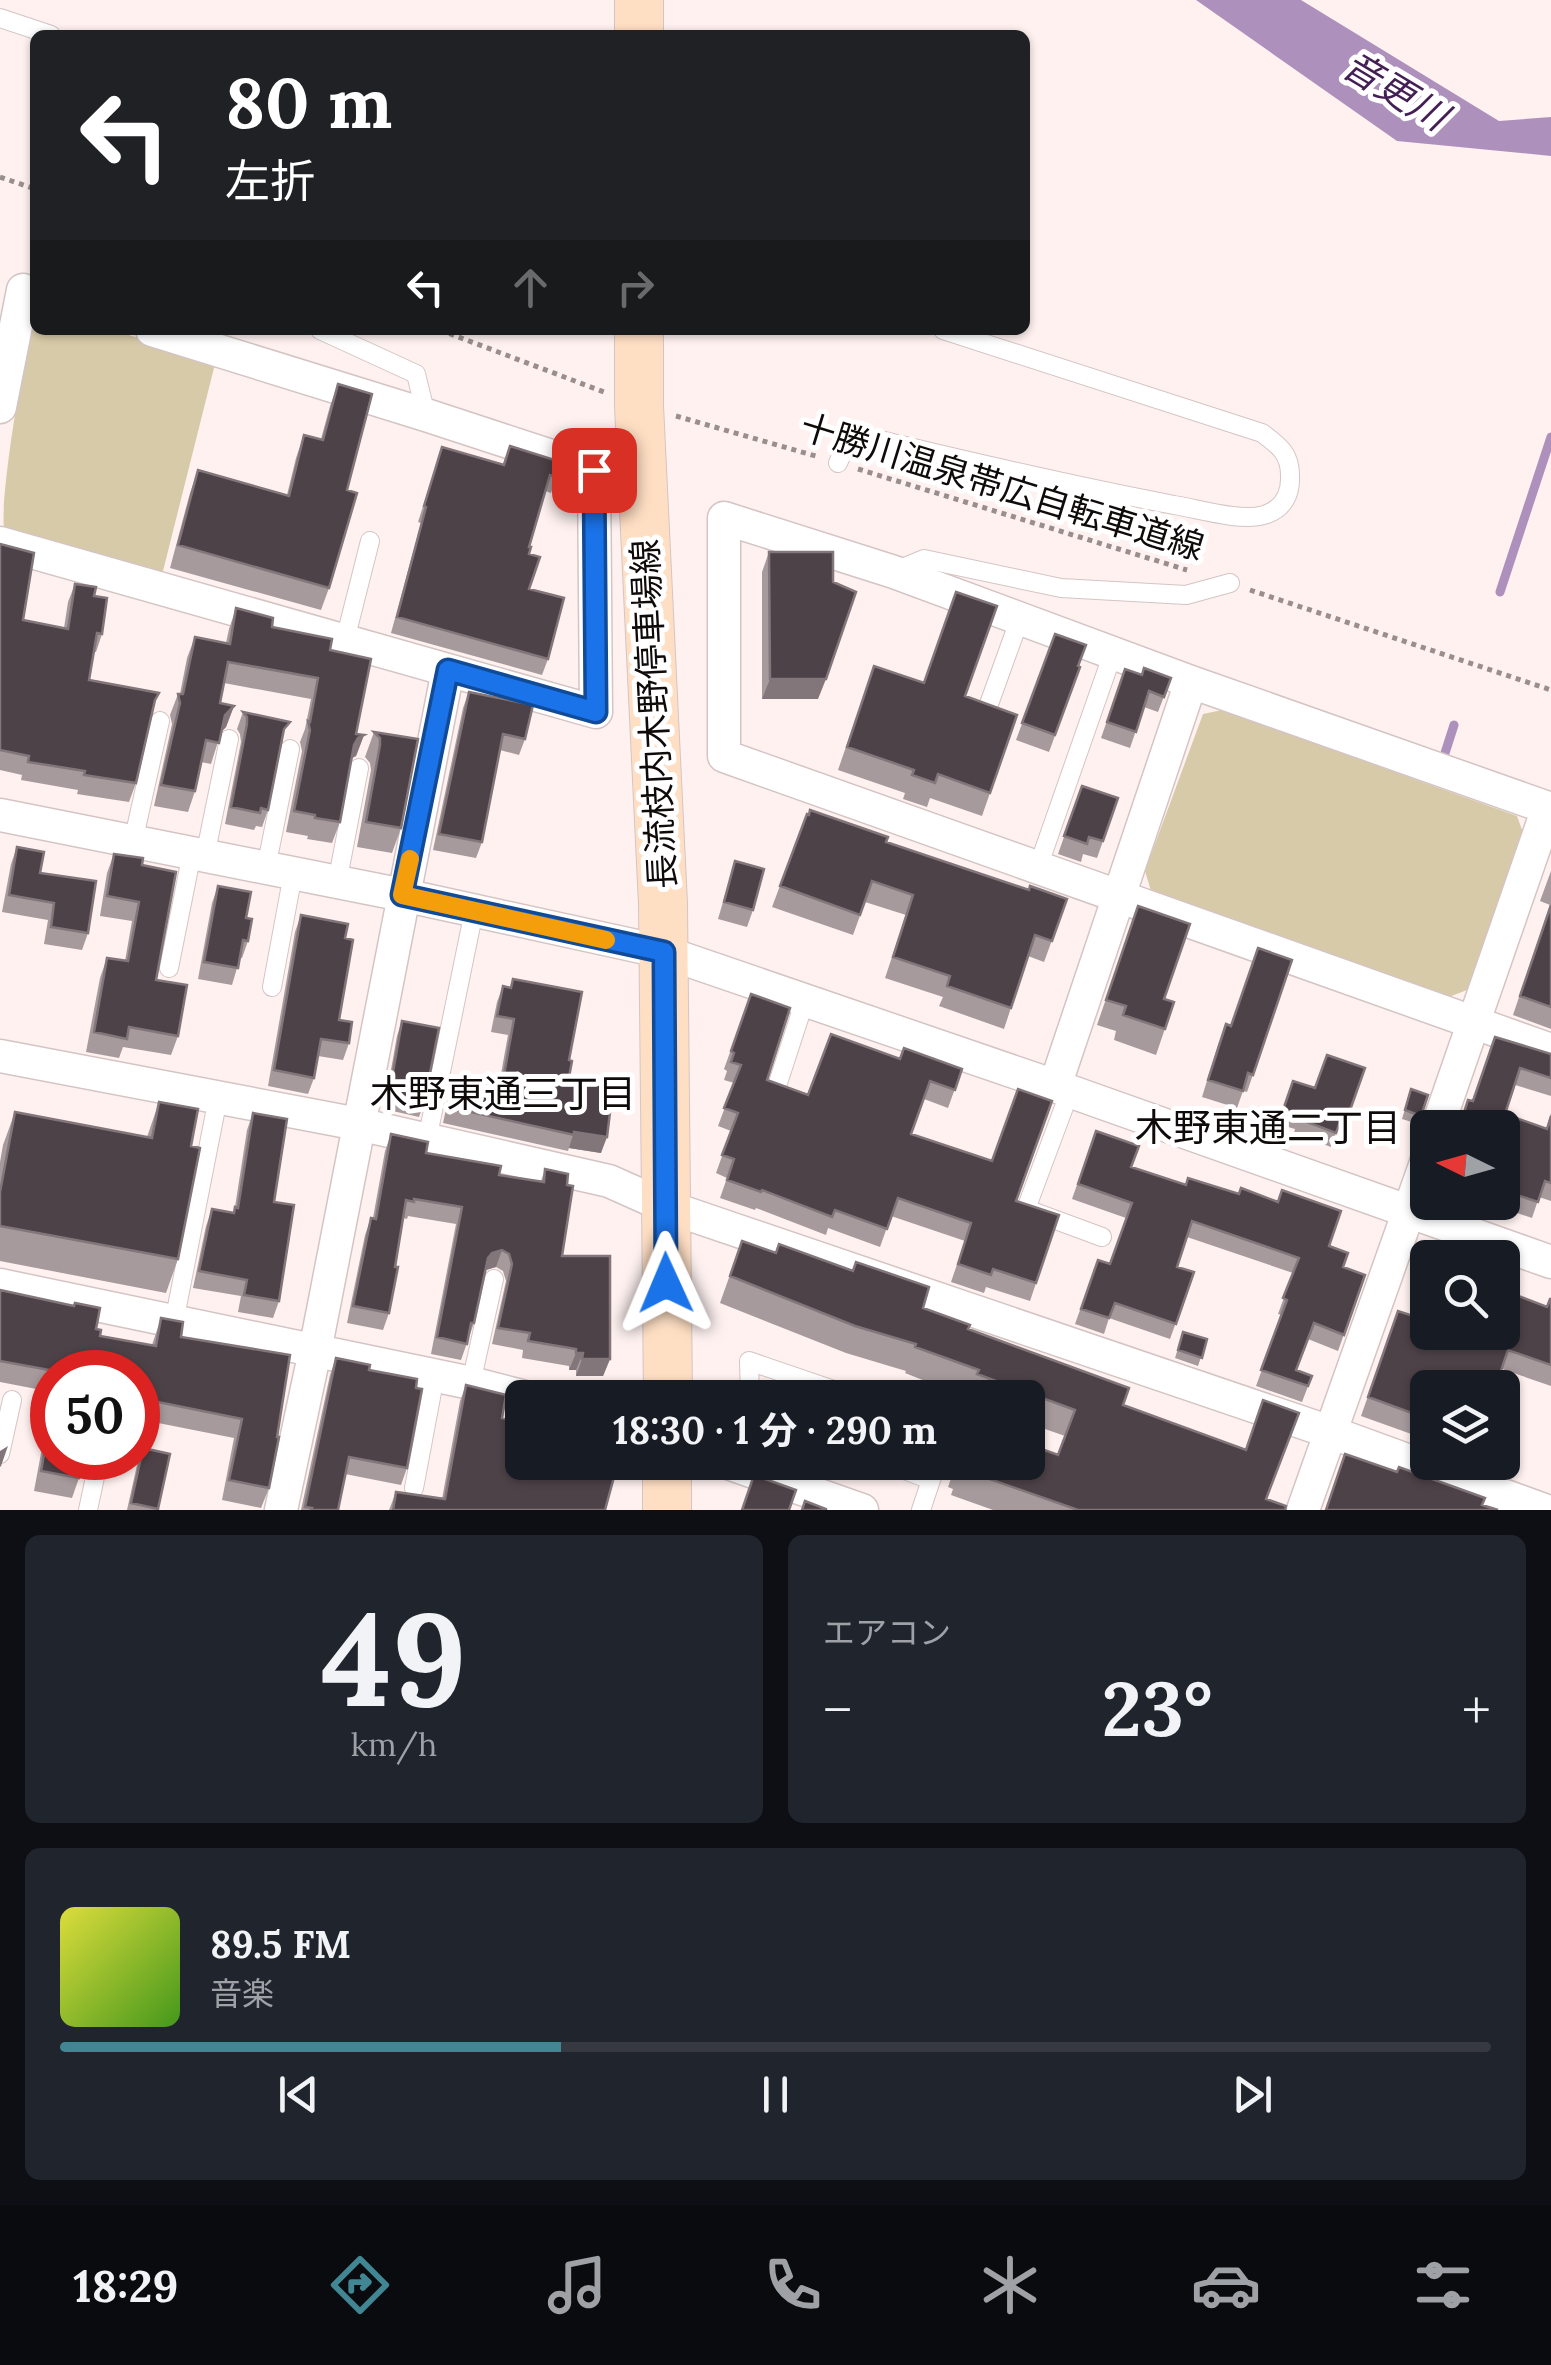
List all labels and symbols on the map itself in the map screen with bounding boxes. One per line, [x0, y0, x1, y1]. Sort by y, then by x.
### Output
water label: 音更川 [1334, 40, 1460, 142]
street label: 十勝川温泉帯広自転車道線 [795, 404, 1210, 569]
pin [552, 428, 637, 513]
street label: 長流枝内木野停車場線 [622, 538, 685, 890]
district label: 木野東通三丁目 [370, 1069, 636, 1117]
district label: 木野東通二丁目 [1135, 1103, 1401, 1151]
north arrow [1410, 1110, 1520, 1220]
position arrow [614, 1231, 718, 1335]
speed limit sign: 50 [30, 1350, 160, 1480]

